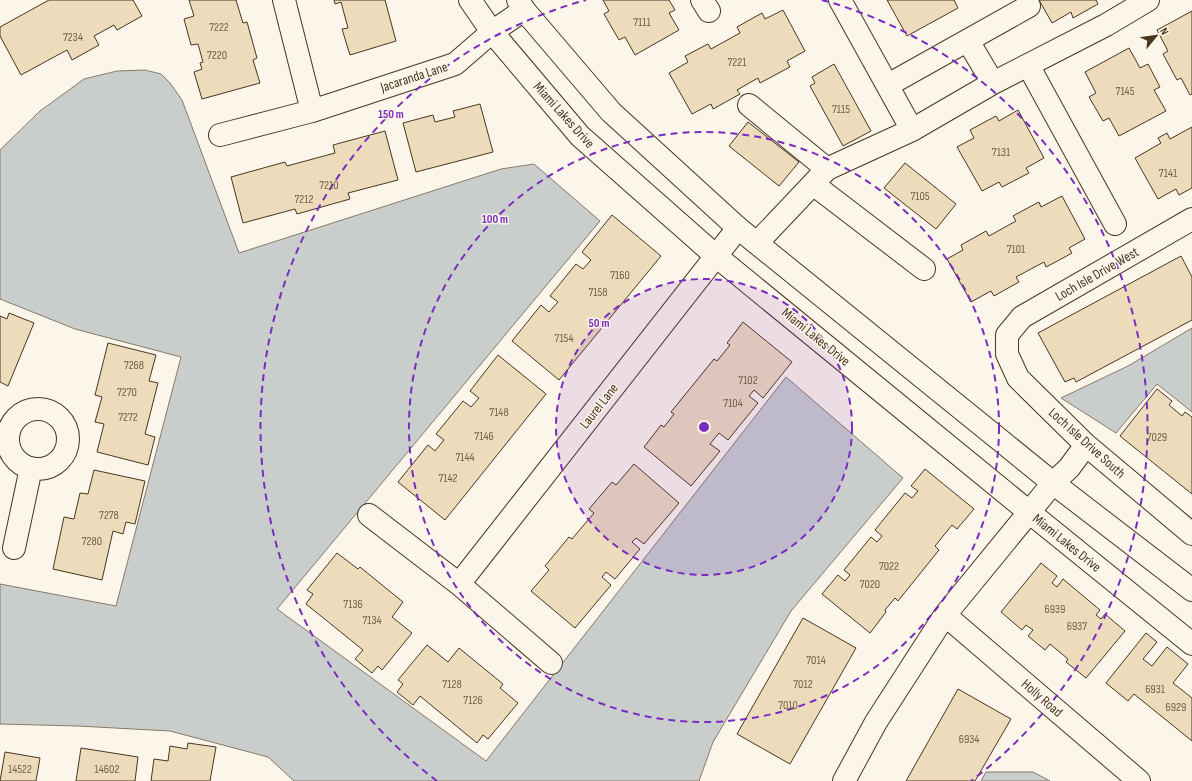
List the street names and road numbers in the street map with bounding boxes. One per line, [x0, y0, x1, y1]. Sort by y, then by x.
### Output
street label: Jacaranda Lane [377, 58, 450, 96]
street label: Miami Lakes Drive [530, 78, 598, 152]
street label: Loch Isle Drive West [1052, 243, 1142, 305]
street label: Miami Lakes Drive [778, 304, 854, 370]
street label: Laurel Lane [576, 380, 622, 432]
street label: Loch Isle Drive South [1045, 404, 1129, 482]
street label: Miami Lakes Drive [1029, 510, 1105, 576]
street label: Holly Road [1018, 675, 1066, 721]

